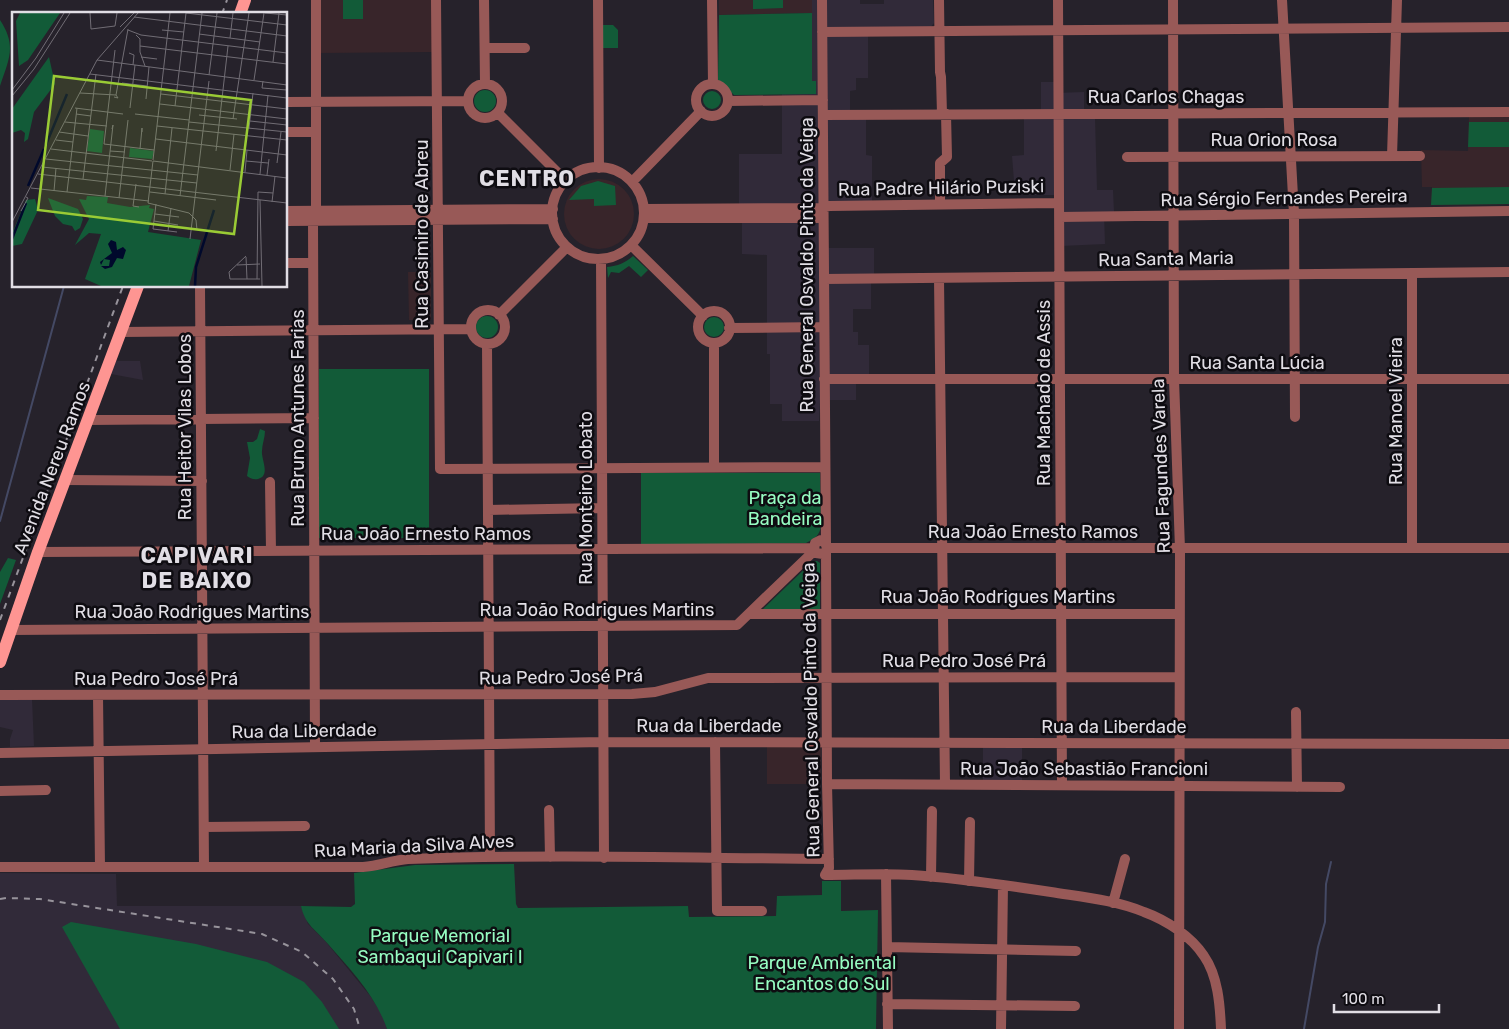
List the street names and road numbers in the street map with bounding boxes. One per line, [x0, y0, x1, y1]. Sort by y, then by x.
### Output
street label: Rua Carlos Chagas [1088, 86, 1244, 108]
street label: Rua General Osvaldo Pinto da Veiga [796, 117, 818, 413]
street label: Rua Orion Rosa [1210, 129, 1338, 151]
street label: Rua Casimiro de Abreu [411, 139, 433, 329]
street label: Rua Padre Hilário Puziski [838, 175, 1044, 201]
street label: Rua Sérgio Fernandes Pereira [1160, 185, 1408, 211]
street label: Rua Santa Maria [1098, 247, 1234, 271]
street label: Rua Machado de Assis [1033, 300, 1055, 486]
street label: Rua Bruno Antunes Farias [287, 309, 309, 527]
street label: Rua Heitor Vilas Lobos [174, 334, 196, 520]
street label: Rua Manoel Vieira [1385, 337, 1407, 485]
street label: Rua Santa Lúcia [1189, 352, 1325, 374]
street label: Avenida Nereu Ramos [9, 378, 95, 558]
street label: Rua Fagundes Varela [1147, 378, 1175, 554]
street label: Rua Monteiro Lobato [575, 411, 597, 585]
street label: Rua João Ernesto Ramos [928, 521, 1138, 543]
street label: Rua João Ernesto Ramos [321, 523, 531, 545]
street label: Rua General Osvaldo Pinto da Veiga [797, 562, 825, 858]
street label: Rua João Rodrigues Martins [880, 586, 1116, 608]
street label: Rua João Rodrigues Martins [479, 599, 715, 621]
street label: Rua João Rodrigues Martins [74, 601, 310, 623]
street label: Rua Pedro José Prá [882, 650, 1046, 672]
street label: Rua Pedro José Prá [479, 665, 643, 689]
street label: Rua Pedro José Prá [74, 668, 238, 690]
street label: Rua da Liberdade [636, 715, 782, 737]
street label: Rua da Liberdade [1041, 716, 1187, 738]
street label: Rua da Liberdade [231, 719, 377, 743]
street label: Rua João Sebastião Francioni [960, 758, 1208, 780]
street label: Rua Maria da Silva Alves [313, 830, 515, 862]

